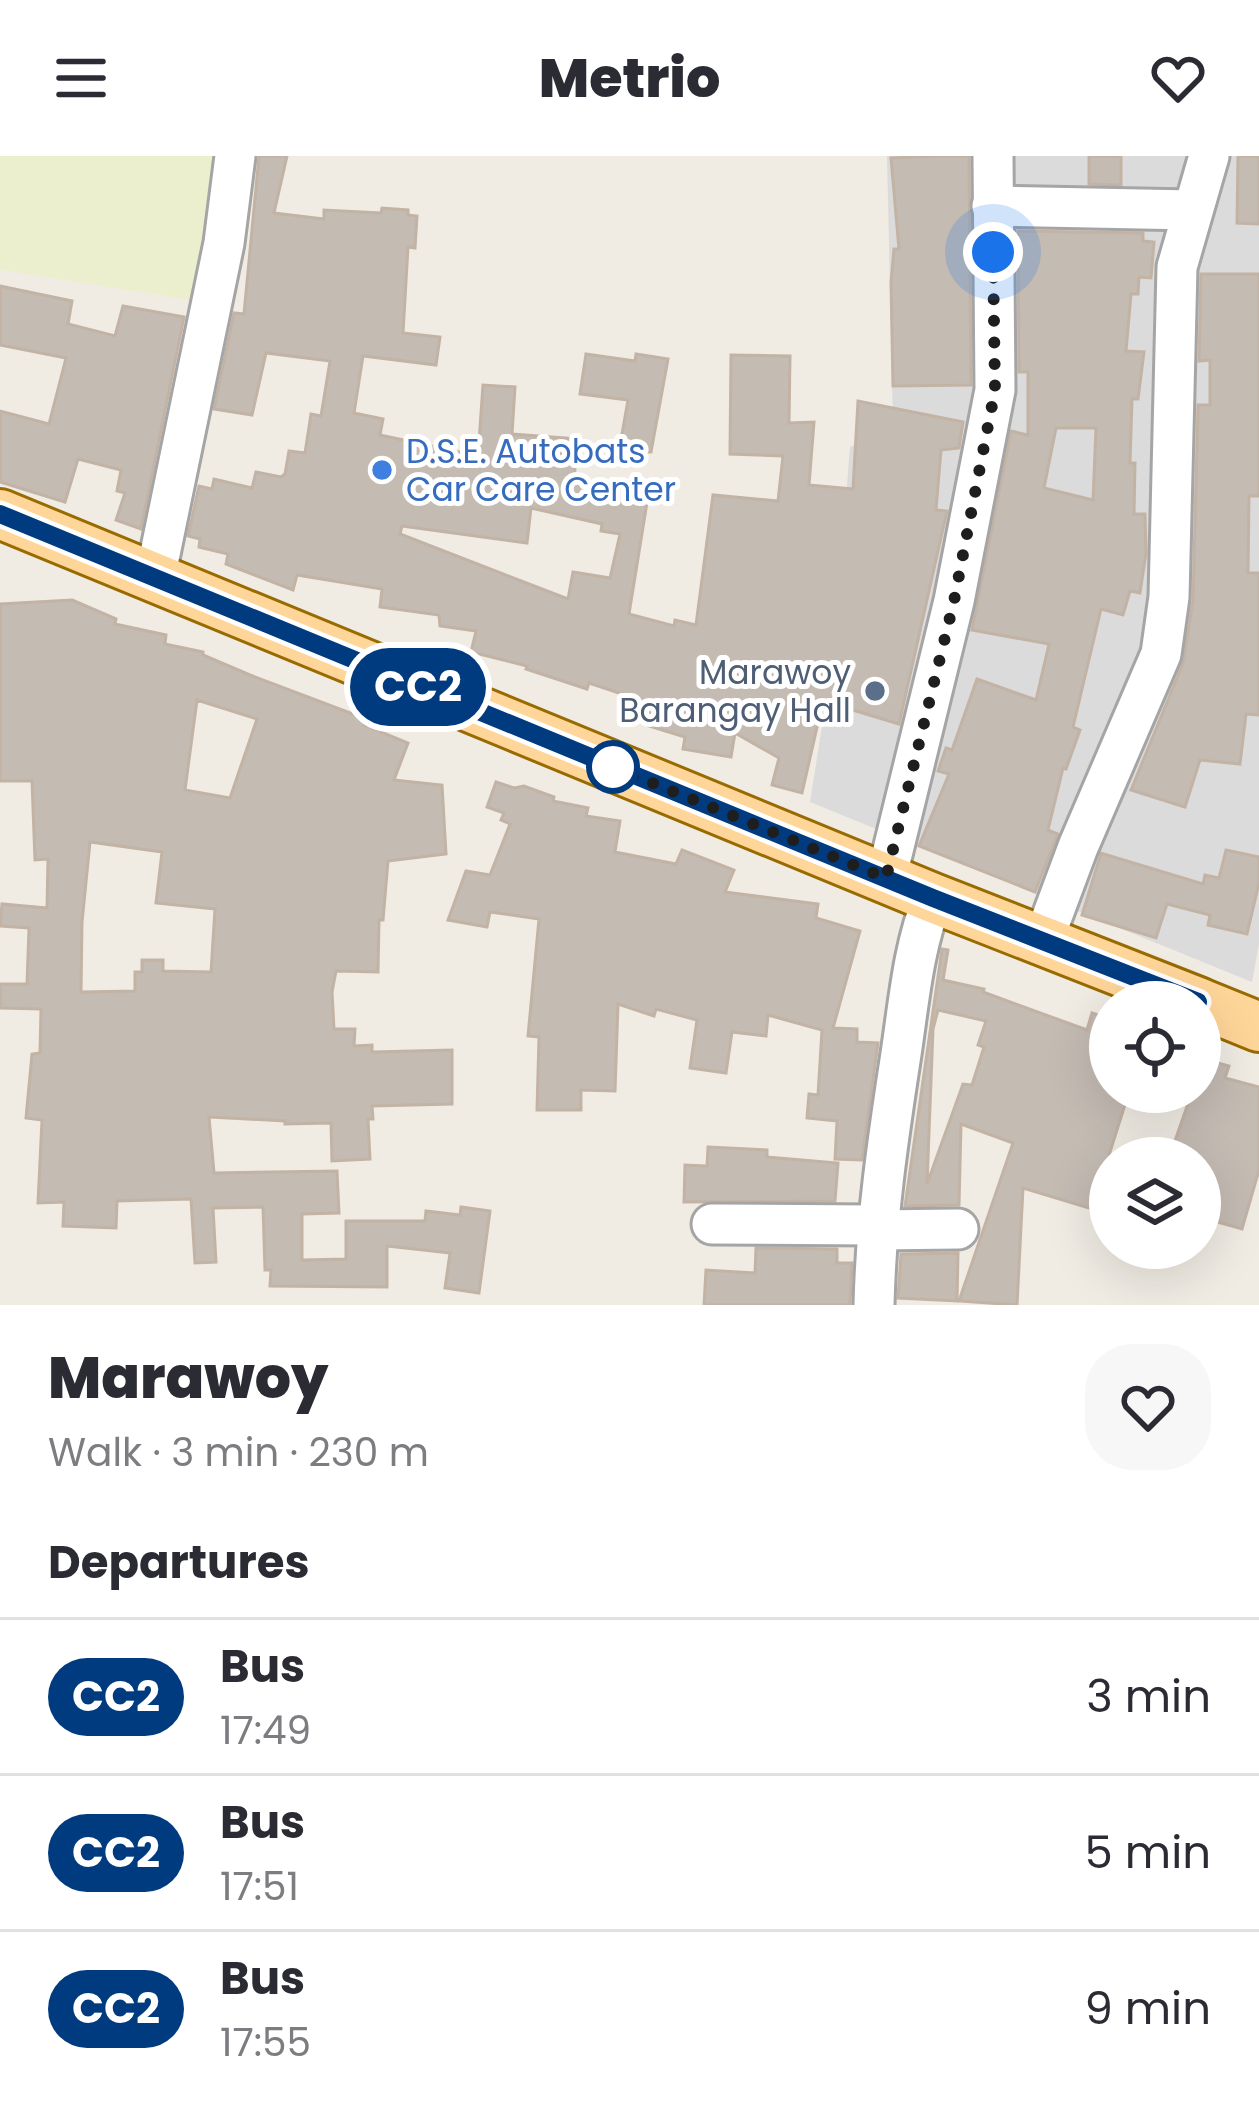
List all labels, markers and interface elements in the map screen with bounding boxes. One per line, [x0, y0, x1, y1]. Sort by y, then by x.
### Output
text: Metrio [539, 40, 720, 116]
icon: menu [48, 45, 114, 111]
icon: heart [1145, 45, 1211, 111]
your location [963, 222, 1023, 282]
place label: D.S.E. Autobats Car Care Center [406, 428, 676, 513]
marker: D.S.E. Autobats Car Care Center [369, 457, 395, 483]
line badge: CC2 [349, 648, 487, 726]
place label: Marawoy Barangay Hall [619, 649, 851, 734]
text: CC2 [374, 657, 462, 716]
marker: Marawoy Barangay Hall [862, 678, 888, 704]
unlabelled marker [588, 742, 638, 792]
map controls [1089, 981, 1221, 1269]
button: locate [1089, 981, 1221, 1113]
button: layers [1089, 1137, 1221, 1269]
text: Marawoy [48, 1338, 328, 1418]
button: heart [1085, 1344, 1211, 1470]
text: Walk · 3 min · 230 m [48, 1425, 429, 1480]
text: Departures [48, 1531, 310, 1594]
text: Bus [220, 1635, 305, 1698]
text: 3 min [1086, 1665, 1211, 1728]
text: CC2 [72, 1667, 160, 1726]
text: 17:49 [220, 1703, 311, 1758]
text: Bus [220, 1791, 305, 1854]
text: 5 min [1085, 1821, 1211, 1884]
text: CC2 [72, 1823, 160, 1882]
text: 17:51 [220, 1859, 299, 1914]
text: Bus [220, 1947, 305, 2010]
text: 9 min [1084, 1977, 1211, 2040]
text: CC2 [72, 1979, 160, 2038]
text: 17:55 [220, 2015, 311, 2070]

